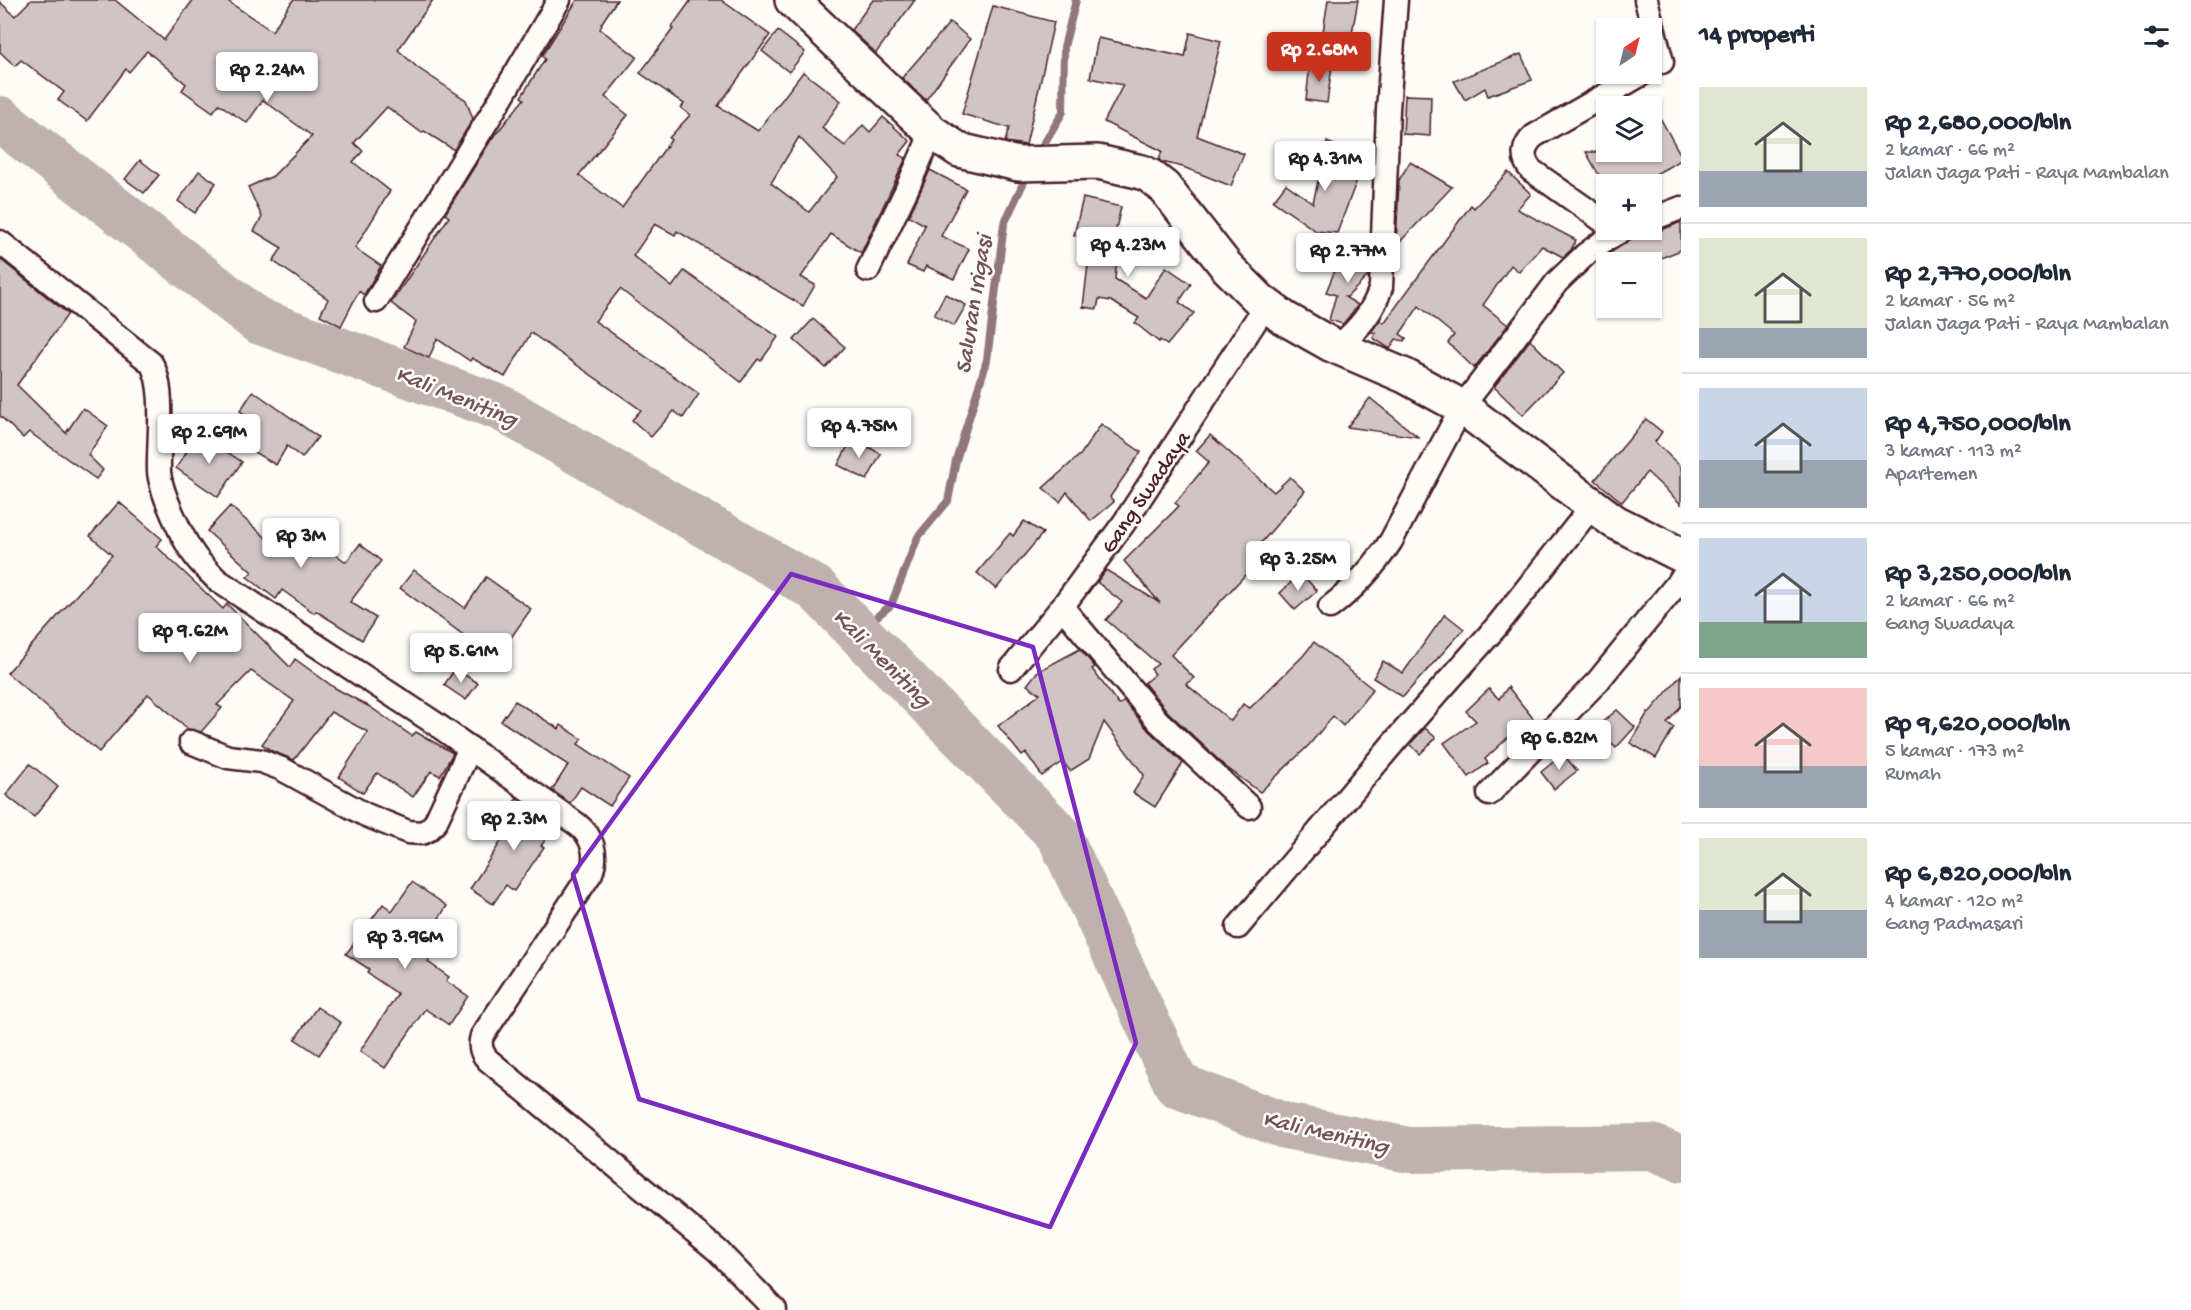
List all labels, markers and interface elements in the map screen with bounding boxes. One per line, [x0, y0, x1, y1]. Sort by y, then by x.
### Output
north arrow [1596, 18, 1662, 84]
map controls [1596, 18, 1662, 318]
icon: filters [2140, 20, 2173, 53]
text: 14 properti [1699, 21, 1815, 52]
pin: Rp 2.68M [1257, 32, 1381, 83]
text: Rp 2.68M [1281, 40, 1357, 63]
pin: Rp 2.24M [205, 52, 329, 103]
text: Rp 2.24M [230, 60, 304, 83]
button: layers [1596, 96, 1662, 162]
text: Rp 2,680,000/bln [1885, 109, 2071, 140]
icon: home [1747, 111, 1819, 183]
text: 2 kamar · 66 m² [1885, 140, 2015, 163]
pin: Rp 4.31M [1263, 141, 1387, 192]
text: Rp 4.31M [1288, 149, 1362, 172]
text: Jalan Jaga Pati - Raya Mambalan [1885, 163, 2169, 186]
button: + [1596, 174, 1662, 240]
pin: Rp 4.23M [1066, 227, 1190, 278]
water label: Saluran Irigasi [950, 230, 1001, 376]
pin: Rp 2.77M [1286, 233, 1410, 284]
text: Rp 4.23M [1091, 235, 1165, 258]
text: Rp 2.77M [1310, 241, 1386, 264]
button: − [1596, 252, 1662, 318]
text: Rp 2,770,000/bln [1885, 260, 2071, 291]
icon: home [1747, 262, 1819, 334]
text: 2 kamar · 56 m² [1885, 291, 2015, 314]
text: Jalan Jaga Pati - Raya Mambalan [1885, 314, 2169, 337]
water label: Kali Meniting [391, 361, 522, 436]
pin: Rp 4.75M [797, 408, 921, 459]
text: Rp 4,750,000/bln [1885, 410, 2071, 441]
icon: home [1747, 412, 1819, 484]
pin: Rp 2.69M [147, 414, 271, 465]
text: Rp 4.75M [821, 416, 897, 439]
text: Rp 2.69M [171, 422, 247, 445]
street label: Gang Swadaya [1097, 427, 1198, 559]
text: 3 kamar · 113 m² [1885, 441, 2022, 464]
text: Apartemen [1885, 464, 1977, 487]
pin: Rp 3M [259, 518, 343, 569]
text: Rp 3M [276, 526, 326, 549]
pin: Rp 3.25M [1236, 541, 1360, 592]
text: Rp 3.25M [1260, 549, 1336, 572]
text: Rp 3,250,000/bln [1885, 560, 2071, 591]
icon: home [1747, 562, 1819, 634]
text: 2 kamar · 66 m² [1885, 591, 2015, 614]
water label: Kali Meniting [825, 604, 937, 716]
pin: Rp 9.62M [128, 613, 252, 664]
text: Gang Swadaya [1885, 614, 2014, 637]
text: Rp 9.62M [152, 621, 228, 644]
pin: Rp 5.61M [399, 633, 523, 684]
text: Rp 5.61M [424, 641, 498, 664]
text: Rp 9,620,000/bln [1885, 710, 2070, 741]
icon: home [1747, 712, 1819, 784]
pin: Rp 6.82M [1497, 720, 1621, 771]
text: Rp 6.82M [1521, 728, 1597, 751]
text: 5 kamar · 173 m² [1885, 741, 2024, 764]
text: Rumah [1885, 764, 1941, 787]
pin: Rp 2.3M [459, 801, 569, 852]
text: Rp 2.3M [481, 809, 547, 832]
text: Rp 6,820,000/bln [1885, 860, 2071, 891]
icon: home [1747, 862, 1819, 934]
text: 4 kamar · 120 m² [1885, 891, 2023, 914]
text: Gang Padmasari [1885, 914, 2023, 937]
pin: Rp 3.96M [343, 919, 467, 970]
text: Rp 3.96M [367, 927, 443, 950]
water label: Kali Meniting [1259, 1106, 1392, 1163]

